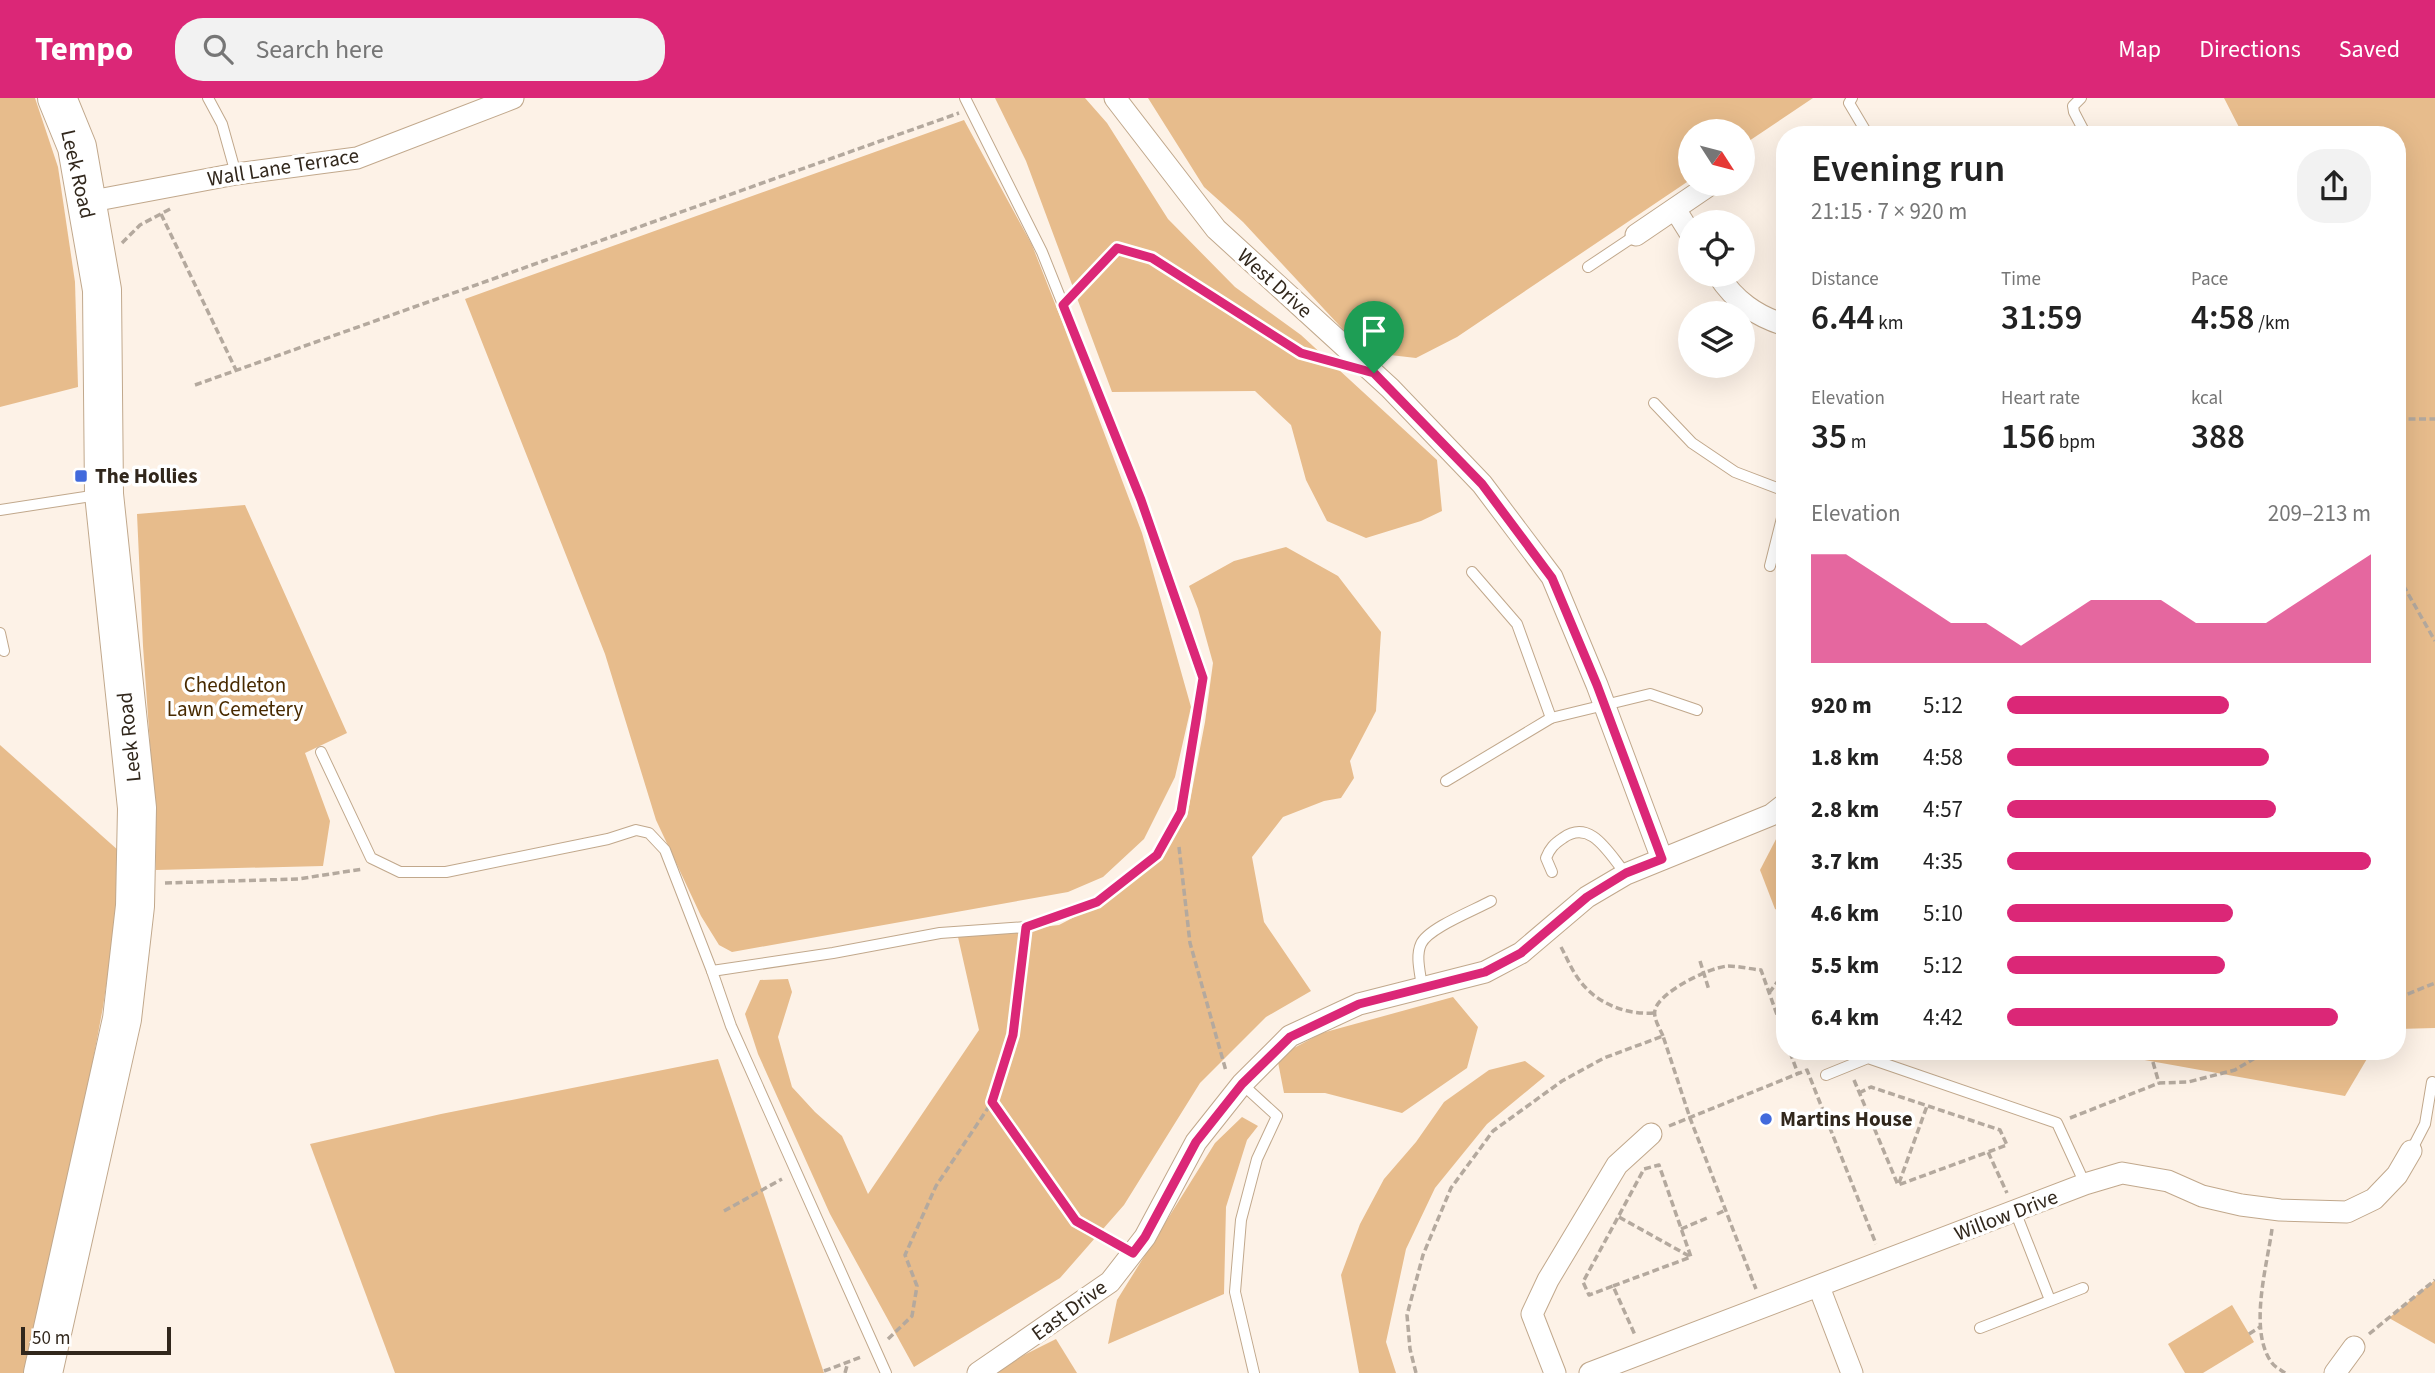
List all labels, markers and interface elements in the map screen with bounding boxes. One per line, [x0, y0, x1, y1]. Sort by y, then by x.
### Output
search box [175, 18, 665, 81]
text: Tempo [35, 26, 133, 73]
icon: search [199, 30, 237, 68]
text: Search here [255, 31, 384, 68]
text: Map [2118, 32, 2161, 67]
text: Directions [2199, 32, 2301, 67]
text: Saved [2339, 32, 2400, 67]
north arrow [1678, 119, 1755, 196]
map controls [1678, 119, 1755, 378]
street label: Leek Road [53, 127, 103, 221]
street label: Wall Lane Terrace [205, 140, 361, 194]
text: Evening run [1811, 142, 2005, 196]
button: share [2297, 149, 2371, 223]
text: 21:15 · 7 × 920 m [1811, 195, 1967, 228]
button: locate [1678, 210, 1755, 287]
street label: West Drive [1231, 241, 1319, 325]
text: Distance [1811, 266, 1879, 293]
text: Time [2001, 266, 2041, 293]
text: Pace [2191, 266, 2228, 293]
text: 6.44 [1811, 293, 1875, 343]
text: 31:59 [2001, 293, 2082, 343]
text: 4:58 [2191, 293, 2255, 343]
pin [1344, 301, 1404, 373]
button: layers [1678, 301, 1755, 378]
text: km [1875, 310, 1903, 337]
text: /km [2255, 310, 2290, 337]
icon: arrive [1355, 312, 1393, 350]
text: Elevation [1811, 385, 1885, 412]
text: Heart rate [2001, 385, 2080, 412]
text: kcal [2191, 385, 2223, 412]
text: 35 [1811, 412, 1847, 462]
text: 156 [2001, 412, 2055, 462]
text: 388 [2191, 412, 2245, 462]
text: m [1847, 429, 1866, 456]
text: bpm [2055, 429, 2095, 456]
place label: The Hollies [95, 461, 198, 491]
marker: The Hollies [73, 468, 89, 484]
text: Elevation [1811, 497, 1901, 530]
text: 209–213 m [2268, 497, 2371, 530]
park label: Cheddleton Lawn Cemetery [167, 670, 303, 724]
text: 920 m [1811, 689, 1872, 722]
text: 5:12 [1923, 689, 1963, 722]
street label: Leek Road [109, 690, 149, 784]
text: 1.8 km [1811, 741, 1879, 774]
text: 4:58 [1923, 741, 1963, 774]
text: 2.8 km [1811, 793, 1879, 826]
text: 4:57 [1923, 793, 1963, 826]
text: 3.7 km [1811, 845, 1879, 878]
text: 4:35 [1923, 845, 1963, 878]
text: 4.6 km [1811, 897, 1879, 930]
text: 5:10 [1923, 897, 1963, 930]
text: 5.5 km [1811, 949, 1879, 982]
text: 5:12 [1923, 949, 1963, 982]
text: 6.4 km [1811, 1001, 1879, 1034]
text: 4:42 [1923, 1001, 1963, 1034]
place label: Martins House [1780, 1104, 1913, 1134]
marker: Martins House [1758, 1111, 1774, 1127]
street label: Willow Drive [1950, 1182, 2062, 1248]
street label: East Drive [1025, 1272, 1113, 1348]
scale bar [21, 1324, 172, 1356]
text: 50 m [32, 1325, 70, 1352]

